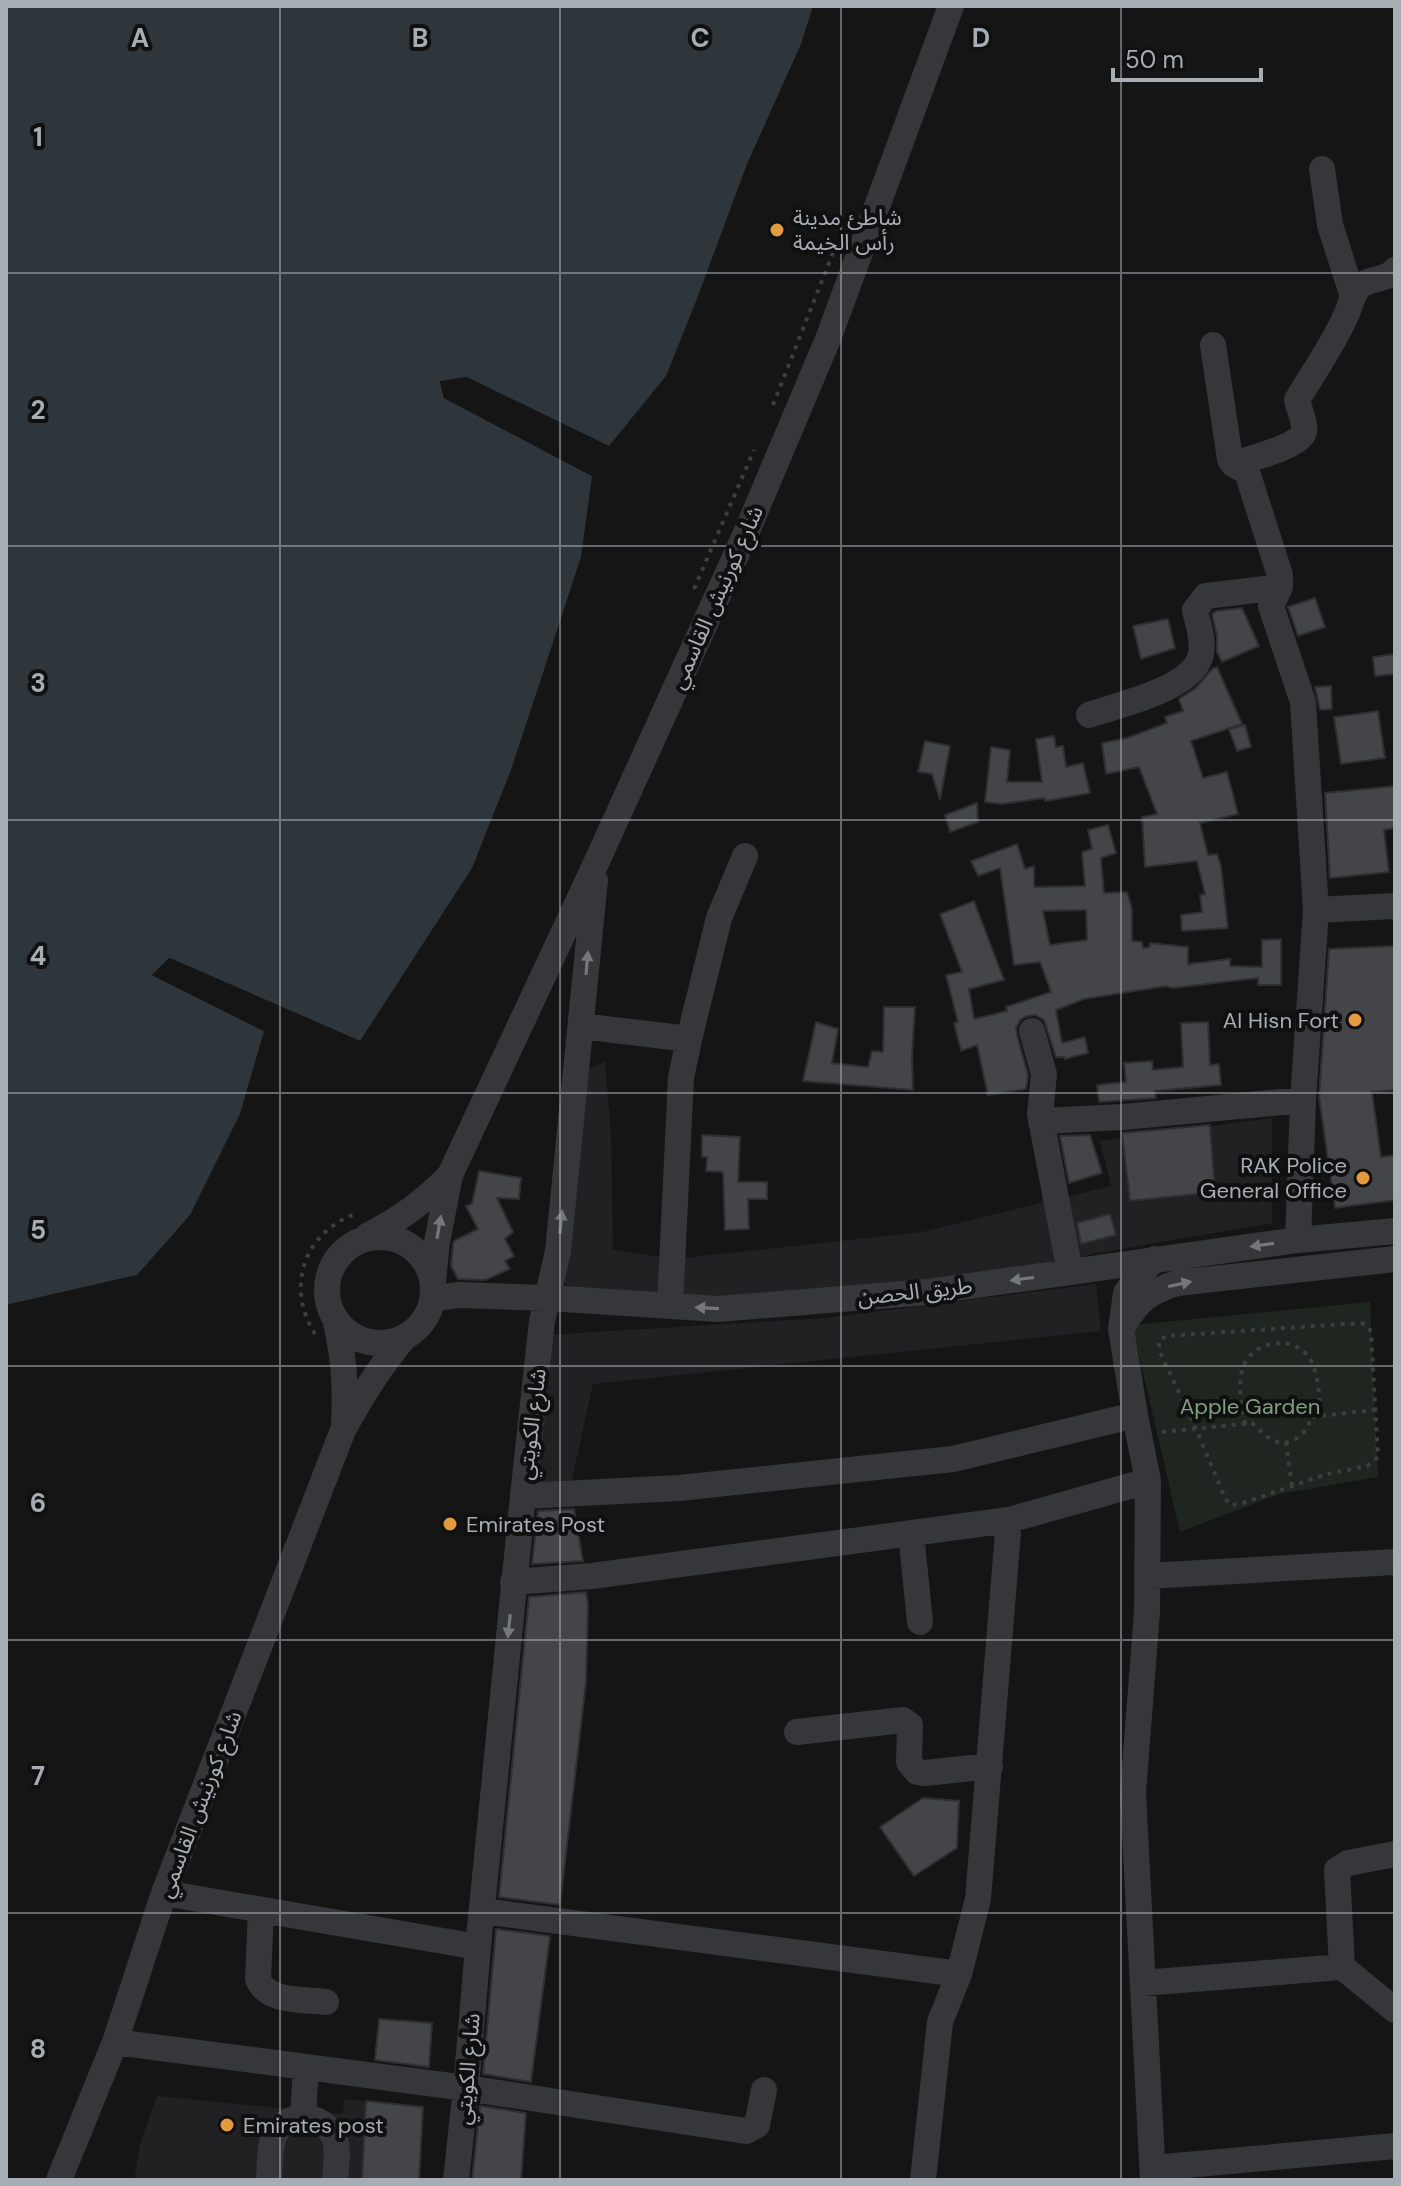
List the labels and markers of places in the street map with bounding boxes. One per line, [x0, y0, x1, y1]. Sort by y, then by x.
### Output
place label: شاطئ مدينة رأس الخيمة [793, 203, 902, 257]
marker: شاطئ مدينة رأس الخيمة [768, 221, 786, 239]
place label: Al Hisn Fort [1223, 1006, 1339, 1035]
marker: Al Hisn Fort [1346, 1011, 1364, 1029]
place label: RAK Police General Office [1200, 1151, 1347, 1205]
marker: RAK Police General Office [1354, 1169, 1372, 1187]
place label: Emirates Post [466, 1510, 605, 1539]
marker: Emirates Post [441, 1515, 459, 1533]
place label: Emirates post [243, 2111, 384, 2140]
marker: Emirates post [218, 2116, 236, 2134]

